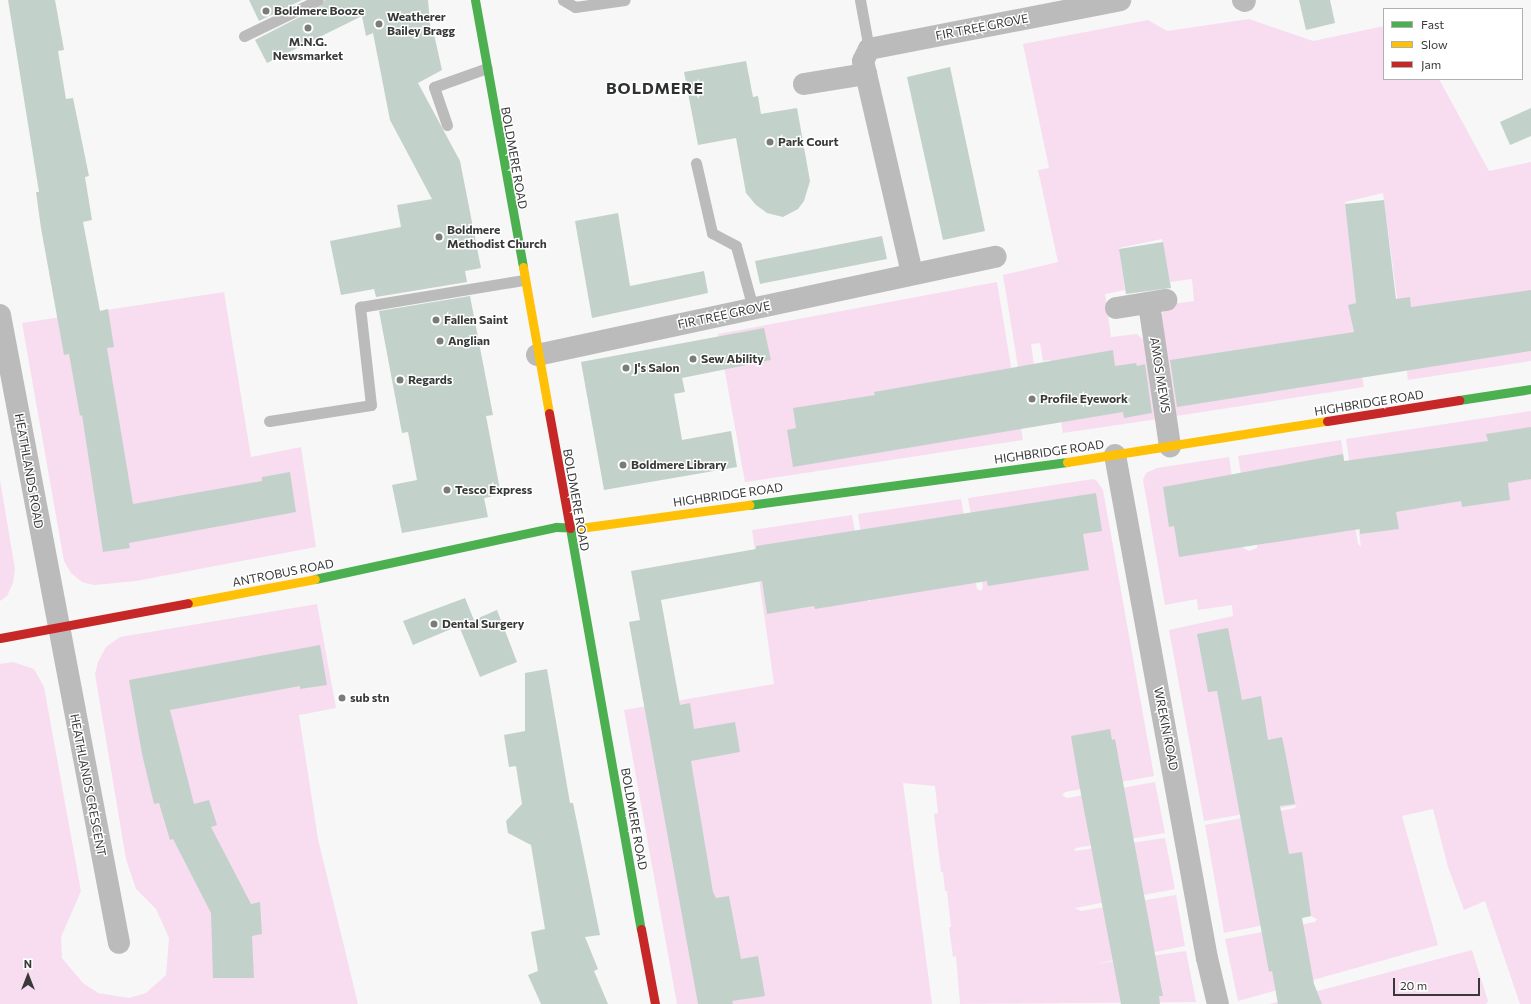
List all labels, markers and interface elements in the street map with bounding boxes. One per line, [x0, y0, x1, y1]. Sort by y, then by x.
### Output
place label: Boldmere Booze [274, 4, 364, 18]
marker: Boldmere Booze [261, 6, 271, 16]
legend [1383, 8, 1523, 80]
place label: Weatherer Bailey Bragg [387, 10, 455, 38]
street label: FIR TREE GROVE [934, 11, 1030, 43]
text: Fast [1421, 17, 1444, 31]
marker: Weatherer Bailey Bragg [374, 19, 384, 29]
marker: M.N.G. Newsmarket [303, 23, 313, 33]
place label: M.N.G. Newsmarket [273, 35, 343, 63]
text: Slow [1421, 37, 1448, 51]
text: Jam [1421, 57, 1441, 71]
district label: BOLDMERE [606, 78, 704, 98]
street label: BOLDMERE ROAD [498, 106, 530, 210]
place label: Park Court [778, 135, 838, 149]
marker: Park Court [765, 137, 775, 147]
place label: Boldmere Methodist Church [447, 223, 547, 251]
marker: Boldmere Methodist Church [434, 232, 444, 242]
street label: FIR TREE GROVE [676, 298, 772, 332]
place label: Fallen Saint [444, 313, 508, 327]
marker: Fallen Saint [431, 315, 441, 325]
place label: Anglian [448, 334, 490, 348]
marker: Anglian [435, 336, 445, 346]
street label: AMOS MEWS [1147, 336, 1173, 414]
place label: Sew Ability [701, 352, 764, 366]
marker: Sew Ability [688, 354, 698, 364]
place label: J's Salon [634, 361, 679, 375]
marker: J's Salon [621, 363, 631, 373]
place label: Regards [408, 373, 452, 387]
marker: Regards [395, 375, 405, 385]
street label: HIGHBRIDGE ROAD [1313, 387, 1425, 419]
place label: Profile Eyework [1040, 392, 1128, 406]
marker: Profile Eyework [1027, 394, 1037, 404]
street label: HEATHLANDS ROAD [12, 412, 46, 530]
street label: HIGHBRIDGE ROAD [993, 437, 1105, 467]
street label: BOLDMERE ROAD [560, 448, 592, 552]
place label: Boldmere Library [631, 458, 727, 472]
marker: Boldmere Library [618, 460, 628, 470]
street label: HIGHBRIDGE ROAD [672, 480, 784, 510]
place label: Tesco Express [455, 483, 532, 497]
marker: Tesco Express [442, 485, 452, 495]
street label: ANTROBUS ROAD [231, 556, 335, 590]
place label: Dental Surgery [442, 617, 524, 631]
marker: Dental Surgery [429, 619, 439, 629]
street label: WREKIN ROAD [1151, 686, 1181, 772]
place label: sub stn [350, 691, 389, 705]
marker: sub stn [337, 693, 347, 703]
street label: HEATHLANDS CRESCENT [67, 713, 109, 857]
street label: BOLDMERE ROAD [618, 767, 650, 871]
north arrow [8, 956, 48, 996]
text: N [24, 957, 32, 970]
scale bar [1395, 970, 1482, 996]
text: 20 m [1400, 978, 1427, 992]

